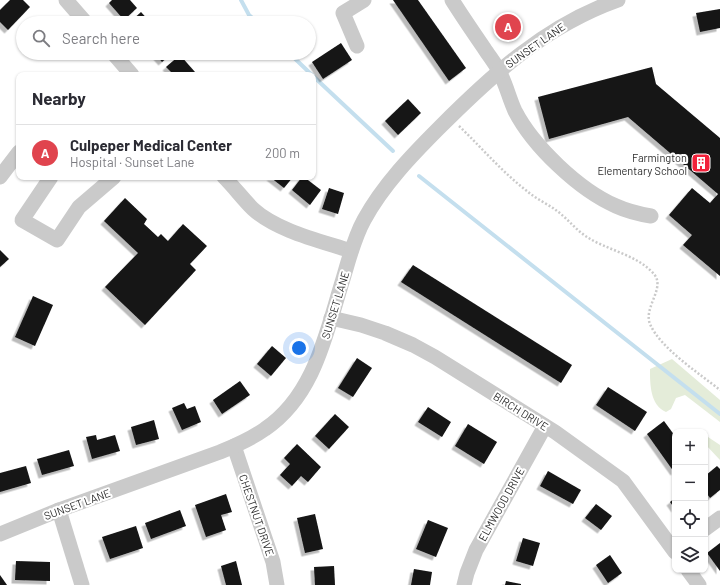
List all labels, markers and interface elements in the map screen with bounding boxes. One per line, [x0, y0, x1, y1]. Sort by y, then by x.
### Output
pin: A [495, 12, 521, 42]
search box [16, 16, 316, 60]
street label: SUNSET LANE [503, 20, 567, 70]
icon: search [30, 27, 52, 49]
text: Search here [62, 29, 140, 47]
text: Nearby [32, 88, 86, 108]
text: Culpeper Medical Center [70, 136, 232, 154]
text: A [41, 145, 49, 161]
text: 200 m [265, 145, 300, 161]
place label: Farmington Elementary School [597, 151, 687, 177]
building icon: Farmington Elementary School [690, 152, 712, 174]
text: Hospital · Sunset Lane [70, 154, 195, 170]
street label: SUNSET LANE [319, 269, 352, 340]
your location [289, 338, 309, 358]
street label: BIRCH DRIVE [491, 389, 551, 433]
map controls [672, 429, 708, 573]
button: + [672, 429, 708, 465]
street label: ELMWOOD DRIVE [475, 465, 527, 543]
button: − [672, 465, 708, 501]
street label: CHESTNUT DRIVE [237, 473, 277, 558]
street label: SUNSET LANE [42, 486, 112, 522]
button: locate [672, 501, 708, 537]
button: layers [672, 537, 708, 573]

